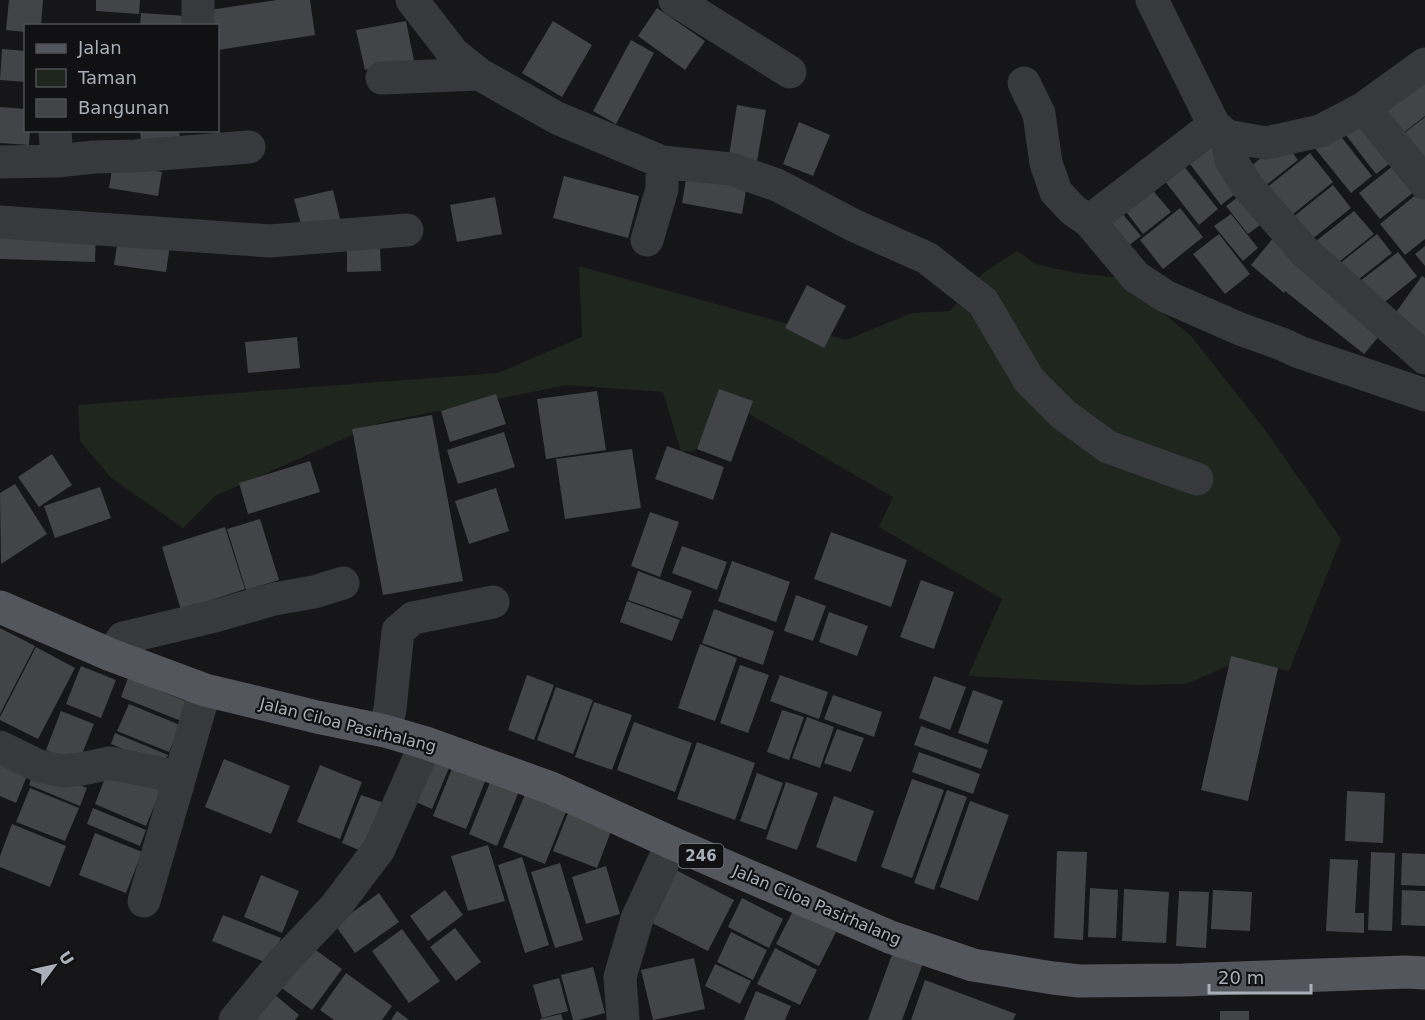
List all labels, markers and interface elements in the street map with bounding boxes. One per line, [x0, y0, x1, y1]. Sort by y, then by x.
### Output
legend [24, 24, 219, 132]
text: Jalan [77, 37, 122, 58]
text: Taman [77, 67, 137, 88]
text: Bangunan [78, 97, 169, 118]
street label: Jalan Ciloa Pasirhalang [257, 694, 438, 756]
road number: 246 [678, 844, 724, 868]
street label: Jalan Ciloa Pasirhalang [729, 860, 904, 949]
north arrow [24, 936, 84, 996]
text: U [55, 947, 78, 969]
scale bar [1209, 957, 1311, 995]
text: 20 m [1218, 967, 1264, 988]

